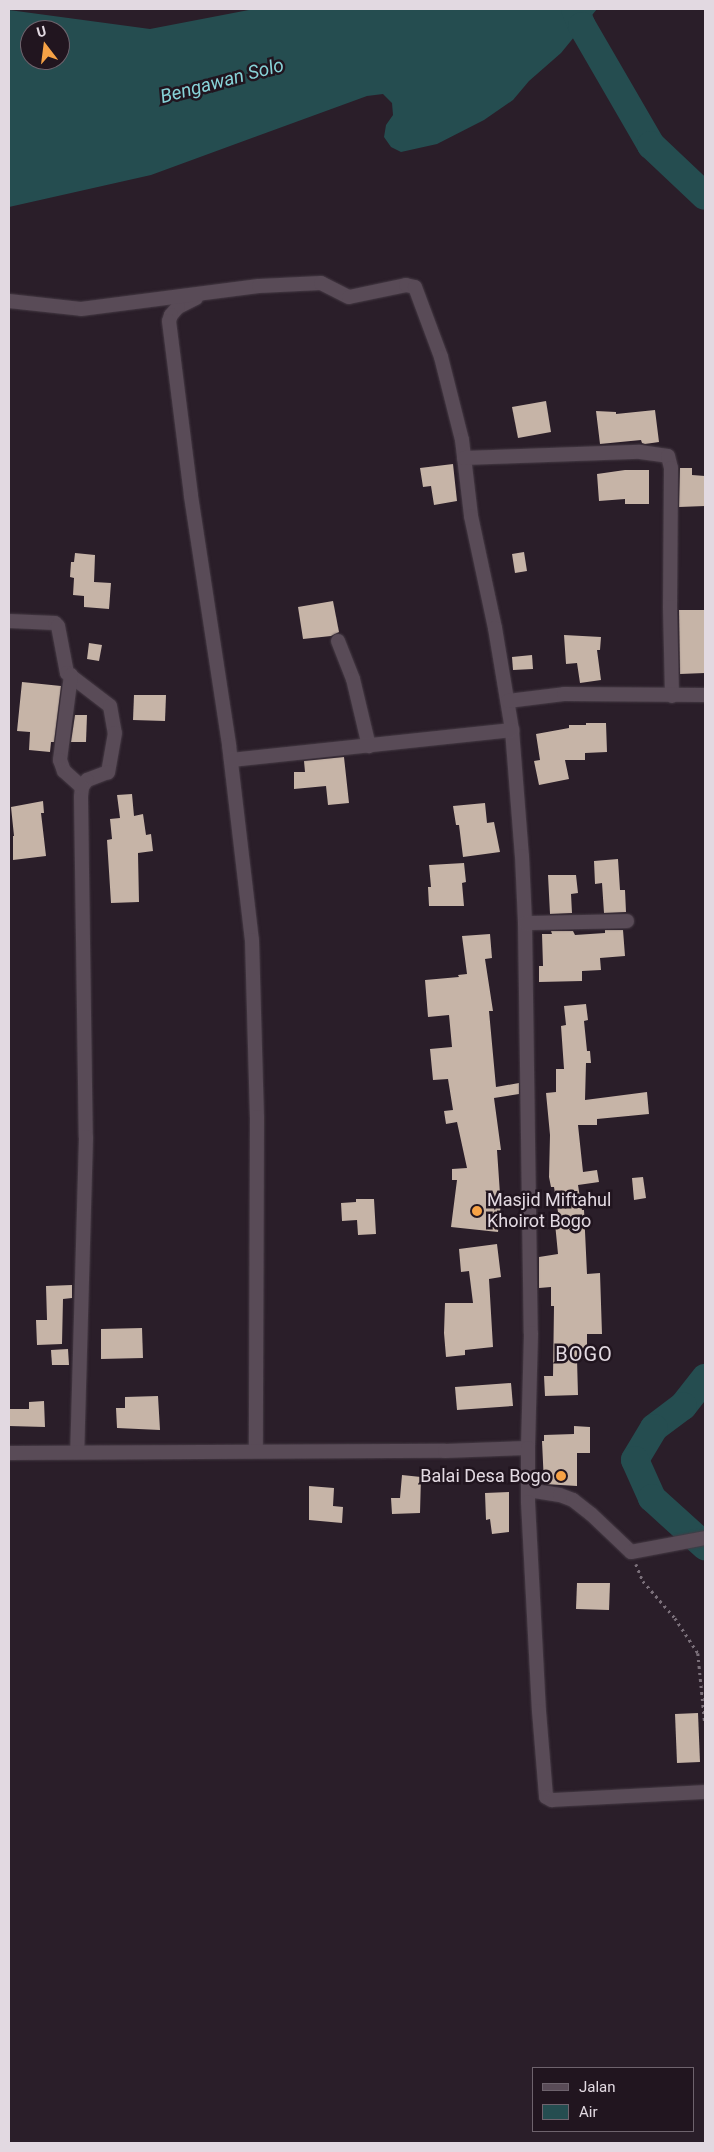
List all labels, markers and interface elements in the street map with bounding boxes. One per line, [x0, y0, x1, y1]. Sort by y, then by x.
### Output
north arrow [20, 20, 70, 70]
text: U [35, 23, 48, 40]
water label: Bengawan Solo [158, 54, 286, 108]
place label: Masjid Miftahul Khoirot Bogo [487, 1190, 611, 1232]
marker: Masjid Miftahul Khoirot Bogo [471, 1205, 483, 1217]
district label: BOGO [555, 1342, 613, 1366]
place label: Balai Desa Bogo [420, 1465, 551, 1487]
marker: Balai Desa Bogo [555, 1470, 567, 1482]
legend [532, 2067, 694, 2132]
text: Jalan [579, 2078, 616, 2096]
text: Air [579, 2103, 598, 2121]

